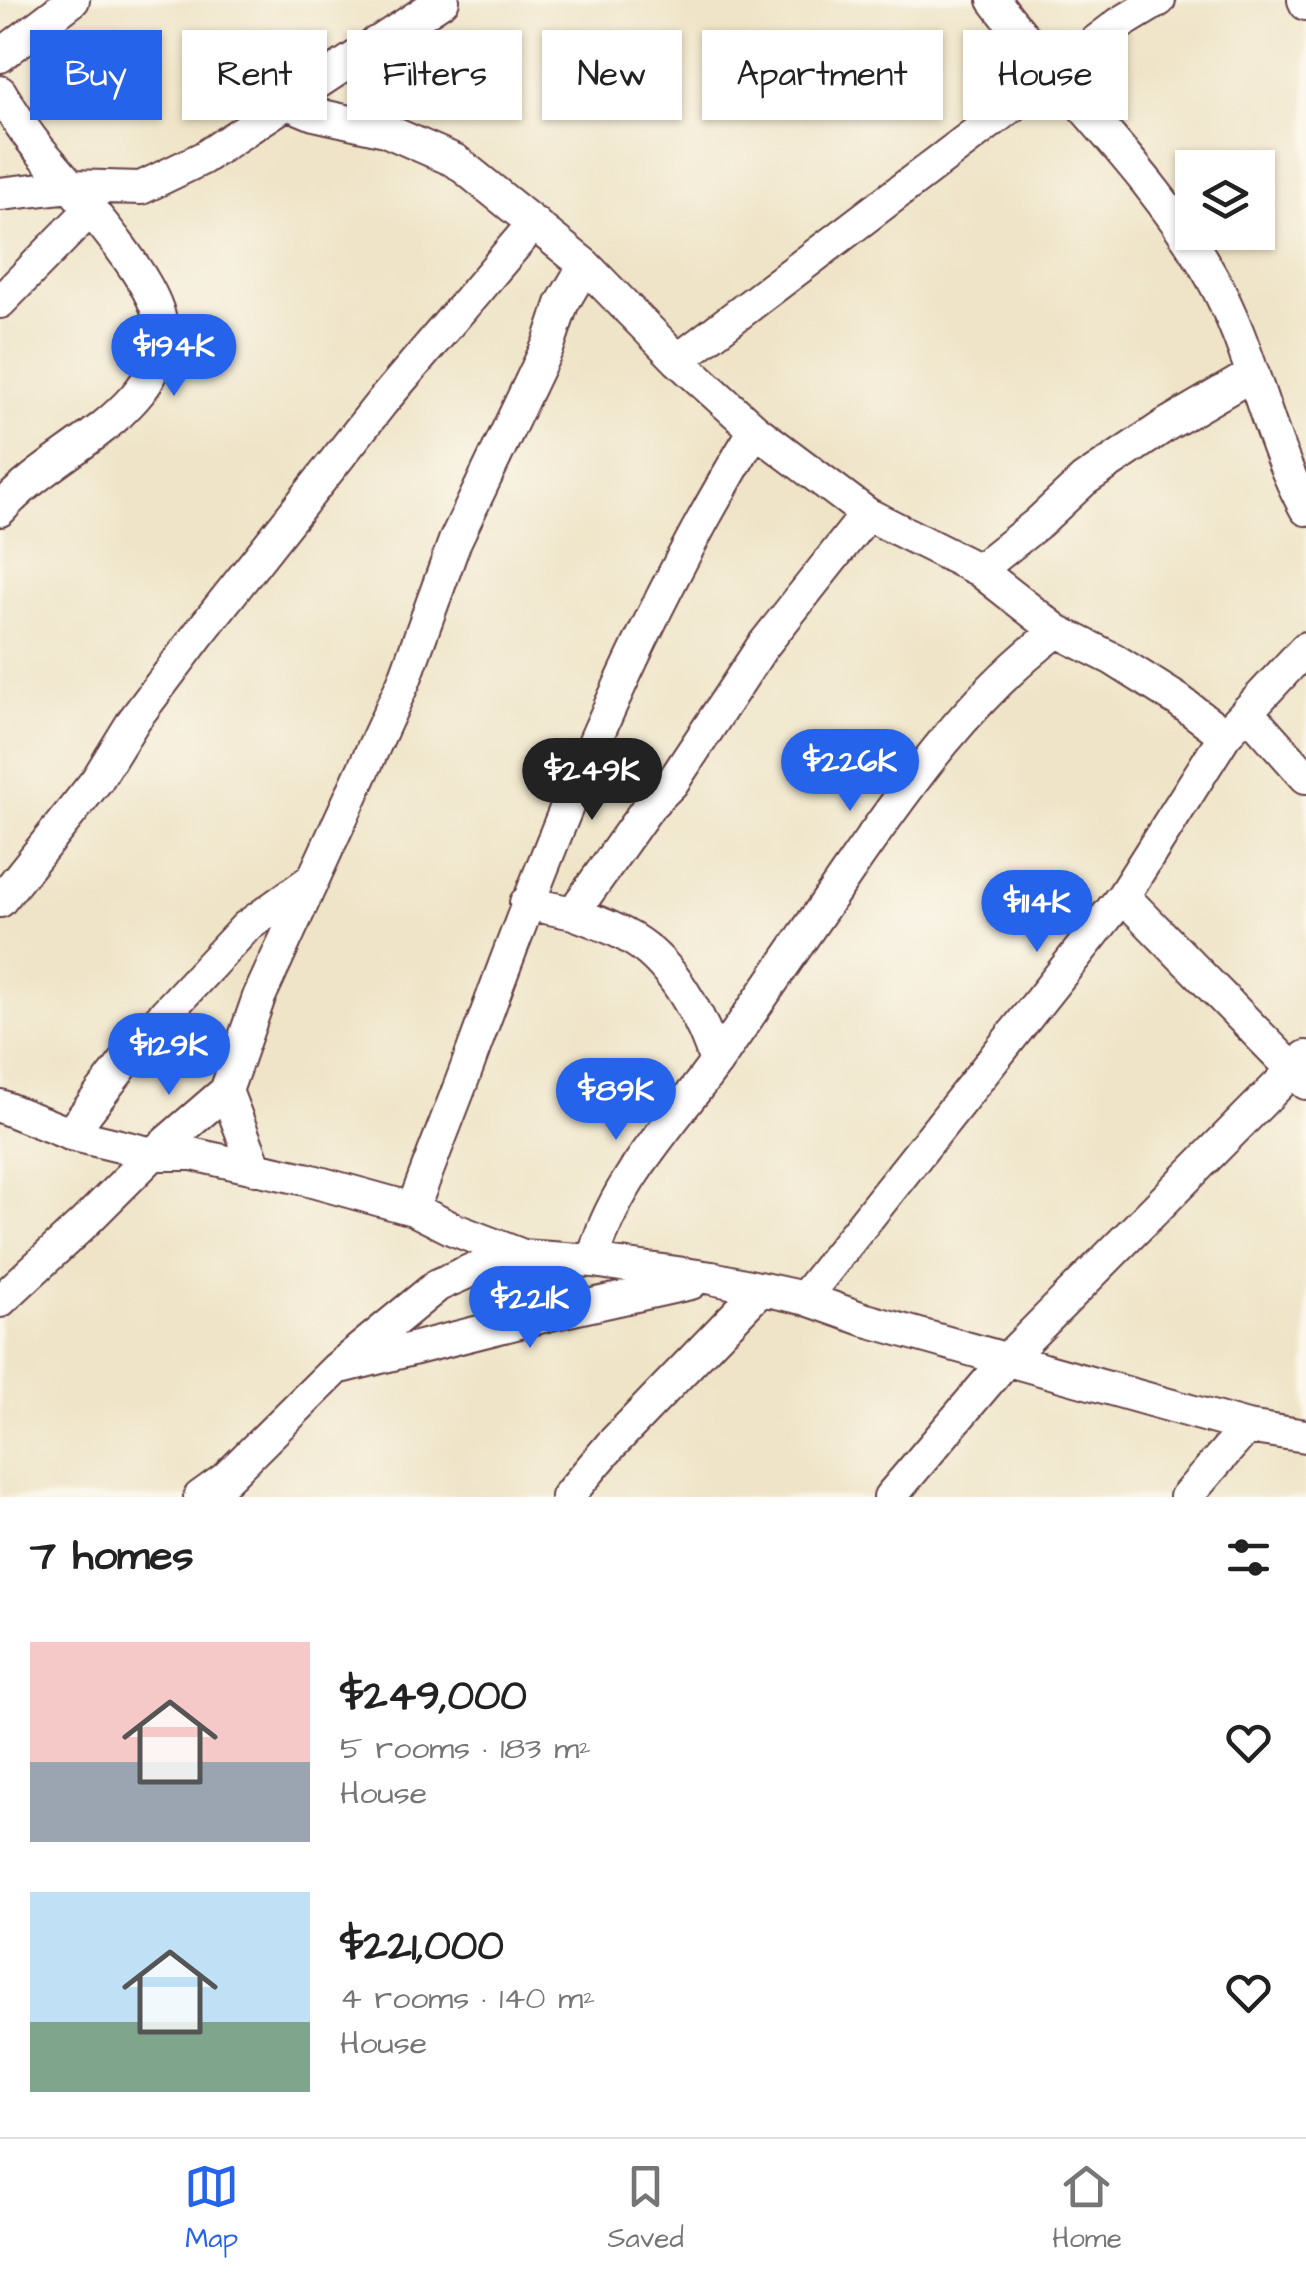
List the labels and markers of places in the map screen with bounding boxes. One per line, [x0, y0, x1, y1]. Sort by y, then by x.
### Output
pin: $194K [104, 314, 244, 399]
pin: $226K [780, 729, 920, 814]
pin: $249K [522, 738, 662, 823]
pin: $114K [967, 870, 1107, 955]
pin: $129K [99, 1013, 239, 1098]
pin: $89K [557, 1058, 675, 1143]
pin: $221K [460, 1266, 600, 1351]

